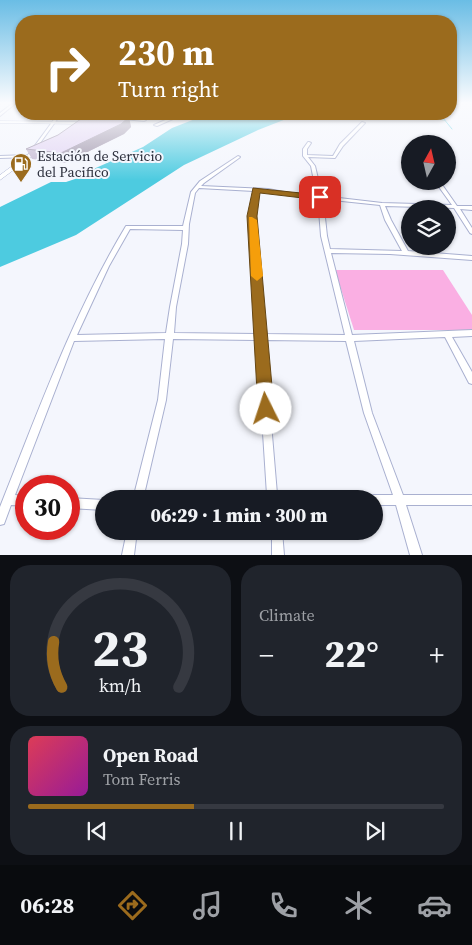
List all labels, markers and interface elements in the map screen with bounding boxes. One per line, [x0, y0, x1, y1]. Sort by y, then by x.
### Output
text: 230 m [118, 29, 214, 77]
icon: right [35, 35, 100, 100]
text: Turn right [118, 74, 219, 104]
north arrow [401, 135, 456, 190]
map controls [401, 135, 456, 255]
place label: Estación de Servicio del Pacifico [37, 146, 163, 182]
fuel station icon: Estación de Servicio del Pacifico [9, 152, 33, 183]
pin [299, 176, 341, 218]
icon: arrive [306, 183, 334, 211]
button: layers [401, 200, 456, 255]
position arrow [239, 382, 291, 434]
speed limit sign: 30 [15, 475, 80, 540]
text: 06:29 · 1 min · 300 m [150, 502, 328, 528]
text: Climate [259, 604, 315, 626]
text: 23 [92, 612, 149, 683]
text: 22° [324, 628, 379, 680]
text: − [259, 636, 274, 674]
text: + [429, 636, 444, 674]
text: km/h [99, 673, 142, 698]
text: Open Road [103, 742, 198, 768]
text: Tom Ferris [103, 768, 181, 790]
icon: previous [83, 817, 111, 845]
icon: pause [222, 817, 250, 845]
icon: next [361, 817, 389, 845]
icon: directions [115, 888, 150, 923]
icon: music [190, 888, 225, 923]
icon: phone [266, 888, 301, 923]
icon: climate [341, 888, 376, 923]
icon: car [417, 888, 452, 923]
text: 06:28 [20, 890, 75, 920]

